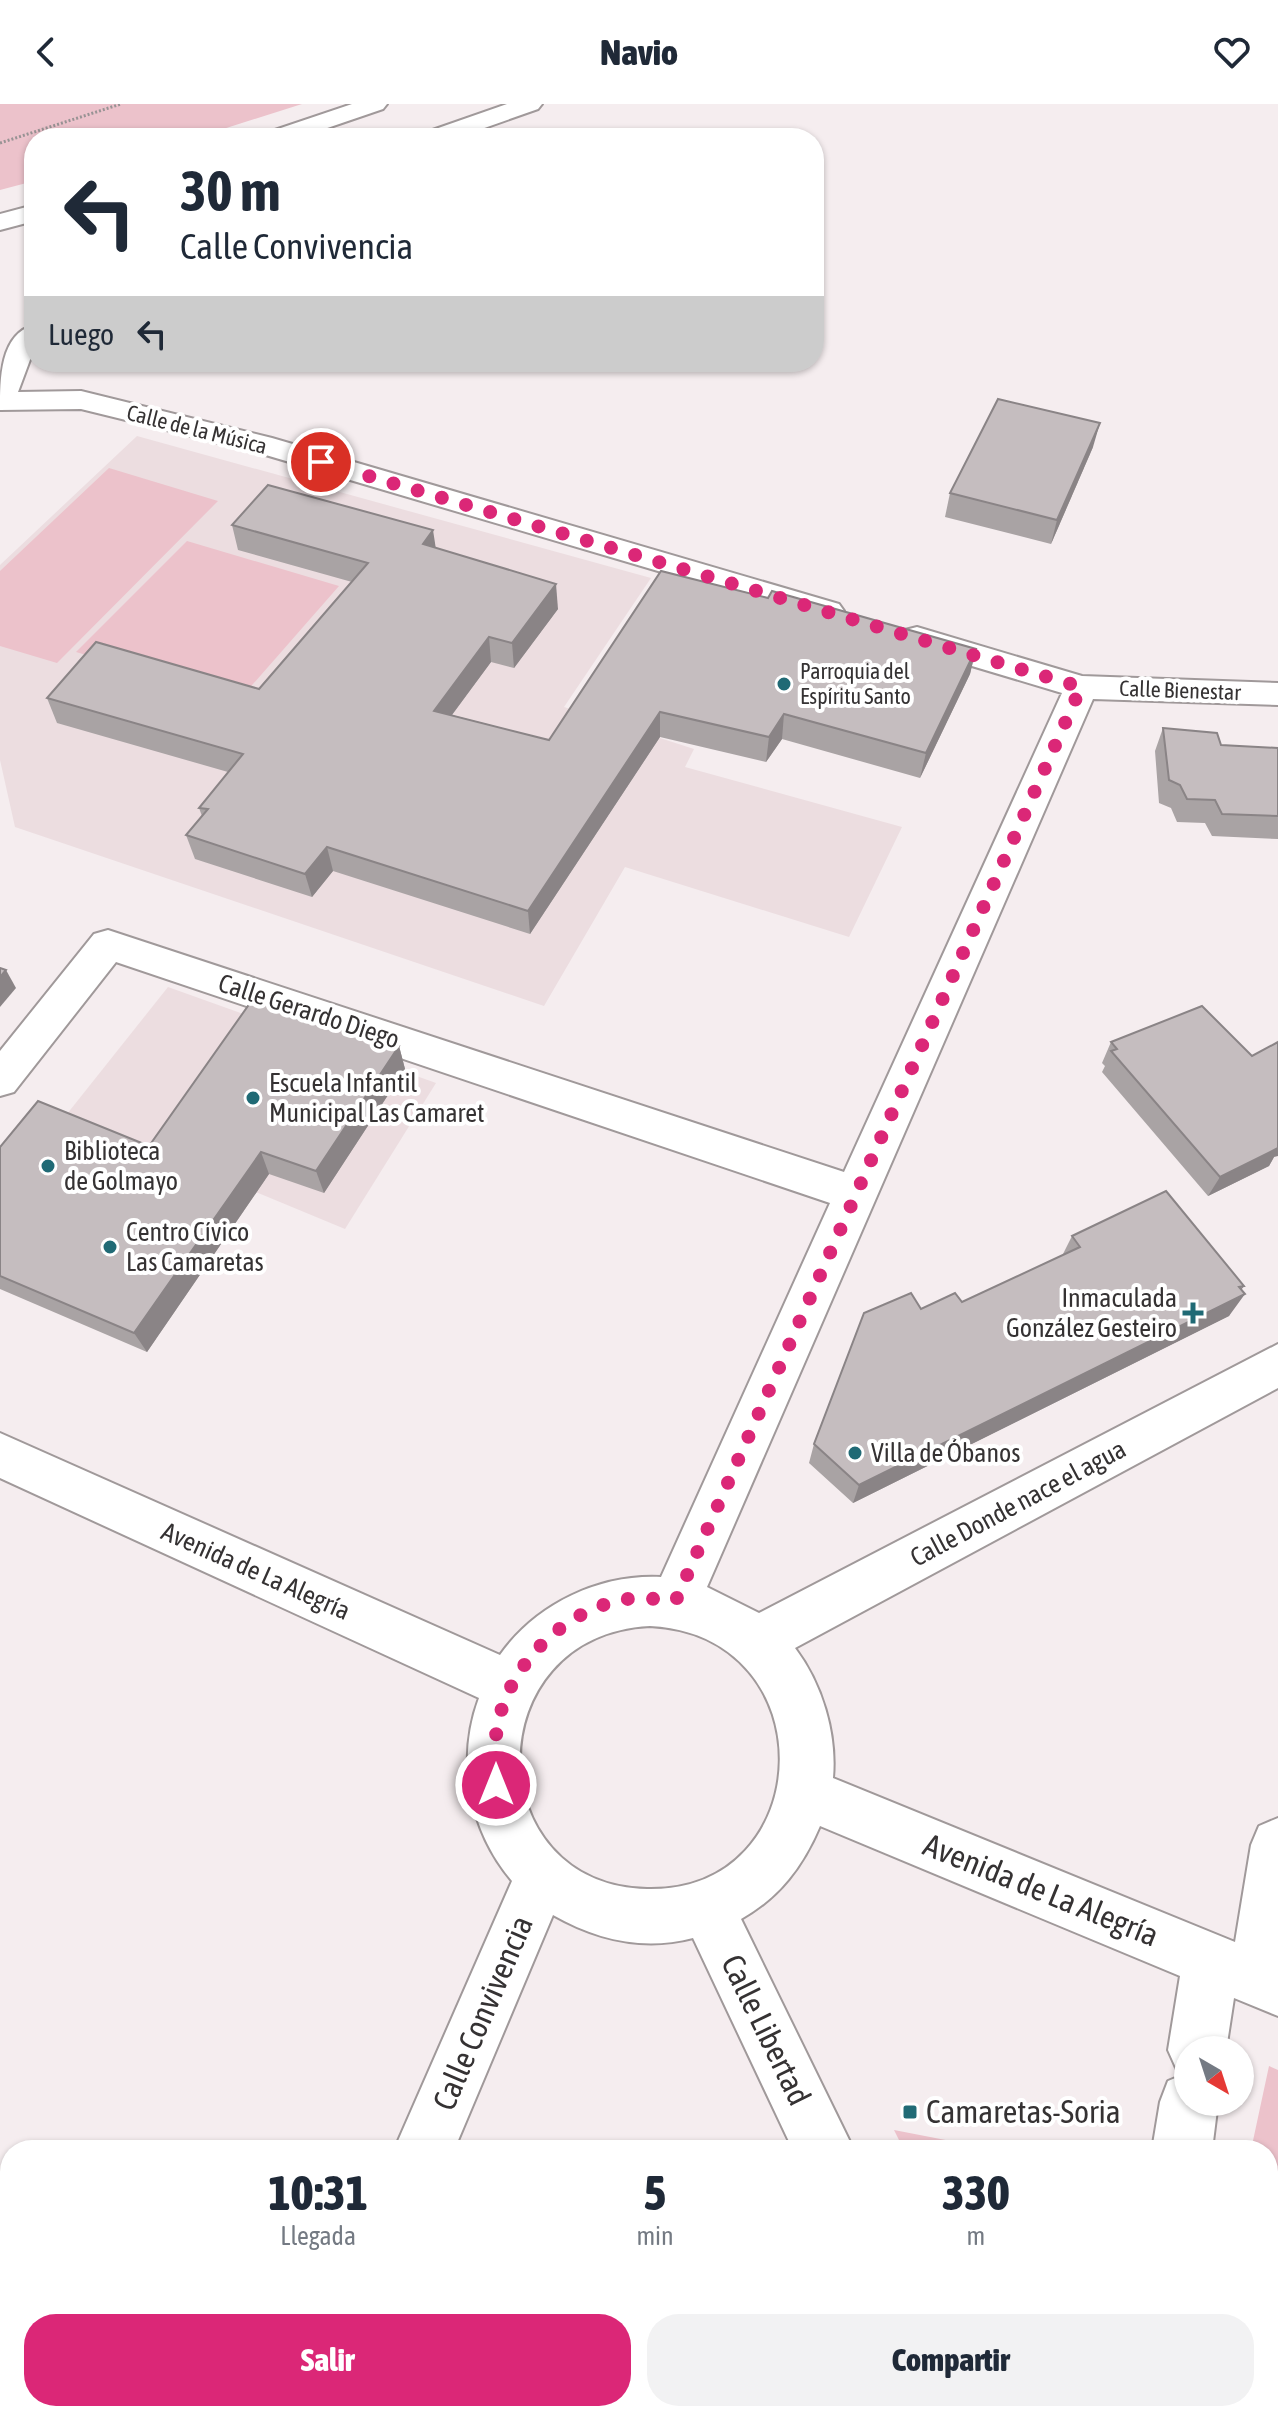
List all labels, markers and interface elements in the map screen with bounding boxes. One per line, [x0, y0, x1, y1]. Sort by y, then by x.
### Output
icon: back [24, 30, 68, 74]
icon: heart [1210, 30, 1254, 74]
text: Navio [600, 31, 678, 73]
text: 30 m [180, 159, 281, 223]
icon: left [48, 160, 152, 264]
text: Calle Convivencia [180, 225, 413, 267]
icon: left [130, 312, 174, 356]
text: Luego [48, 317, 114, 351]
street label: Calle de la Música [124, 399, 270, 459]
pin [287, 428, 355, 496]
icon: arrive [299, 440, 343, 484]
place label: Parroquia del Espíritu Santo [800, 658, 911, 709]
marker: Parroquia del Espíritu Santo [775, 675, 793, 693]
street label: Calle Bienestar [1119, 675, 1242, 705]
street label: Calle Gerardo Diego [215, 968, 403, 1054]
place label: Escuela Infantil Municipal Las Camaret [269, 1068, 485, 1128]
marker: Escuela Infantil Municipal Las Camaret [244, 1089, 262, 1107]
place label: Biblioteca de Golmayo [64, 1136, 178, 1196]
marker: Biblioteca de Golmayo [39, 1157, 57, 1175]
place label: Centro Cívico Las Camaretas [126, 1217, 264, 1277]
marker: Centro Cívico Las Camaretas [101, 1238, 119, 1256]
place label: Inmaculada González Gesteiro [1006, 1283, 1177, 1343]
marker: Inmaculada González Gesteiro [1184, 1304, 1202, 1322]
street label: Calle Donde nace el agua [905, 1434, 1131, 1572]
place label: Villa de Óbanos [871, 1438, 1020, 1468]
marker: Villa de Óbanos [846, 1444, 864, 1462]
street label: Avenida de La Alegría [157, 1516, 355, 1626]
position arrow [454, 1743, 538, 1827]
street label: Avenida de La Alegría [918, 1826, 1164, 1954]
street label: Calle Convivencia [425, 1910, 540, 2115]
street label: Calle Libertad [714, 1949, 819, 2111]
north arrow [1174, 2036, 1254, 2116]
map controls [1174, 2036, 1254, 2116]
place label: Camaretas-Soria [926, 2093, 1121, 2130]
marker: Camaretas-Soria [901, 2103, 919, 2121]
text: 10:31 [268, 2165, 368, 2220]
text: 5 [644, 2165, 666, 2220]
text: 330 [942, 2165, 1010, 2220]
text: Llegada [280, 2221, 356, 2251]
text: min [636, 2221, 674, 2251]
text: m [966, 2221, 985, 2251]
button: Salir [24, 2314, 631, 2406]
button: Compartir [647, 2314, 1254, 2406]

